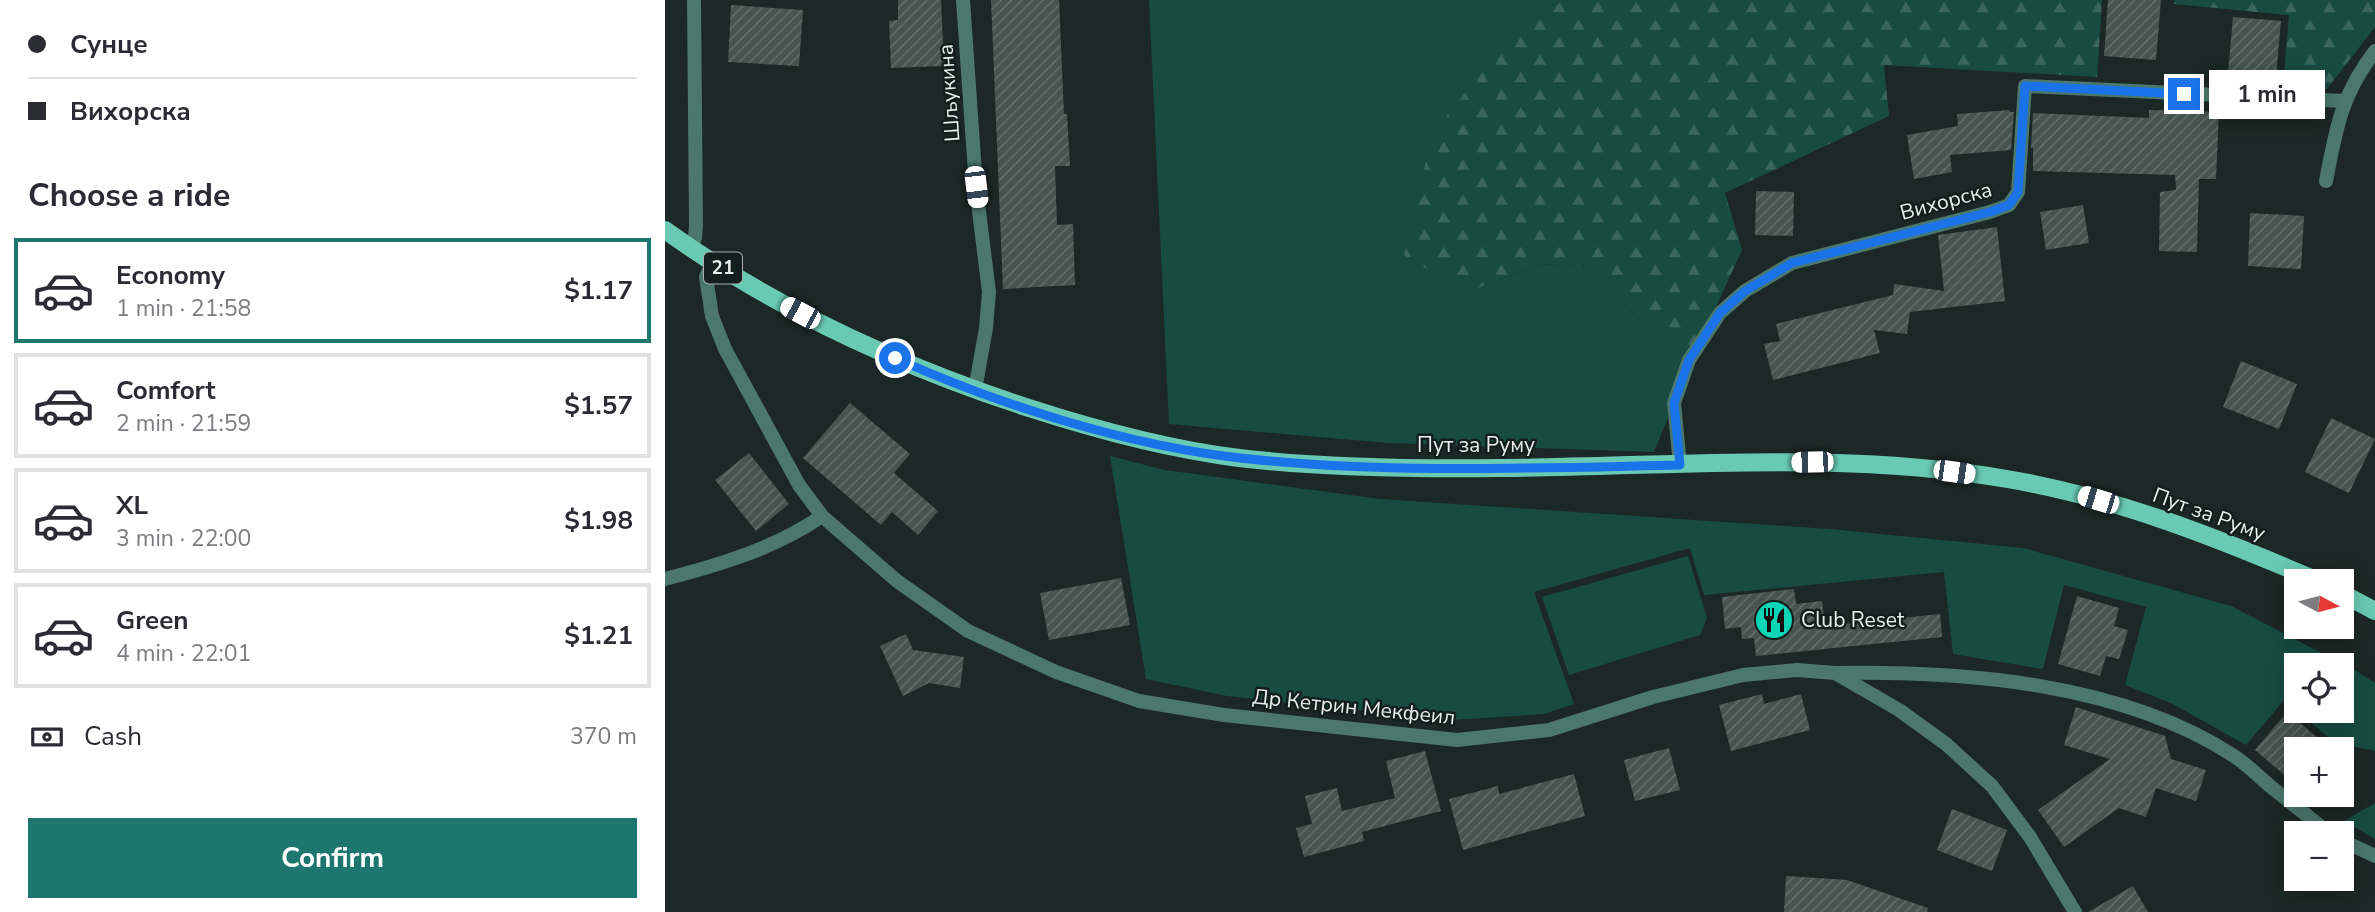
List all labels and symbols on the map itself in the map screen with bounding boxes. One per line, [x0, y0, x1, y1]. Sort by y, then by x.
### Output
street label: Шљукина [932, 43, 966, 143]
callout: 1 min [2209, 70, 2324, 119]
route end [2168, 78, 2200, 110]
car [964, 165, 989, 209]
street label: Вихорска [1897, 175, 1995, 227]
road number: 21 [704, 252, 742, 284]
car [777, 294, 824, 332]
route start [879, 342, 911, 374]
street label: Пут за Руму [1417, 431, 1535, 459]
car [1791, 451, 1834, 473]
car [1932, 459, 1977, 485]
street label: Пут за Руму [2149, 481, 2269, 547]
car [2075, 484, 2122, 516]
north arrow [2284, 569, 2354, 639]
restaurant icon: Club Reset [1753, 599, 1795, 641]
place label: Club Reset [1801, 606, 1905, 634]
street label: Др Кетрин Мекфеил [1251, 682, 1457, 732]

